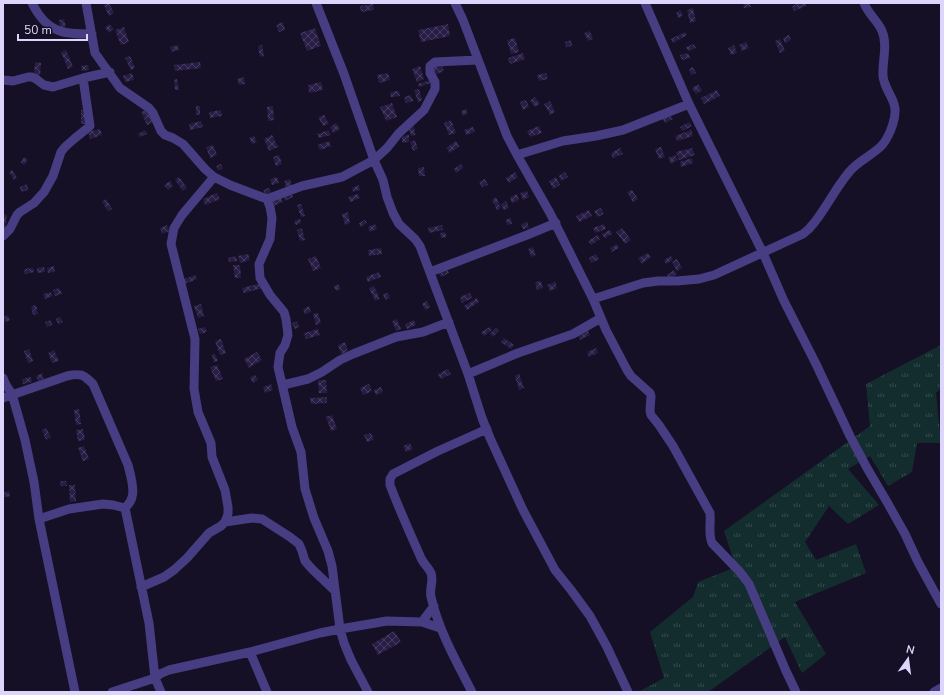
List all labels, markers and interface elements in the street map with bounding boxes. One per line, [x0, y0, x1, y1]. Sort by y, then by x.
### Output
scale bar [18, 16, 87, 42]
text: 50 m [24, 22, 52, 38]
north arrow [888, 639, 928, 679]
text: N [904, 642, 916, 658]

